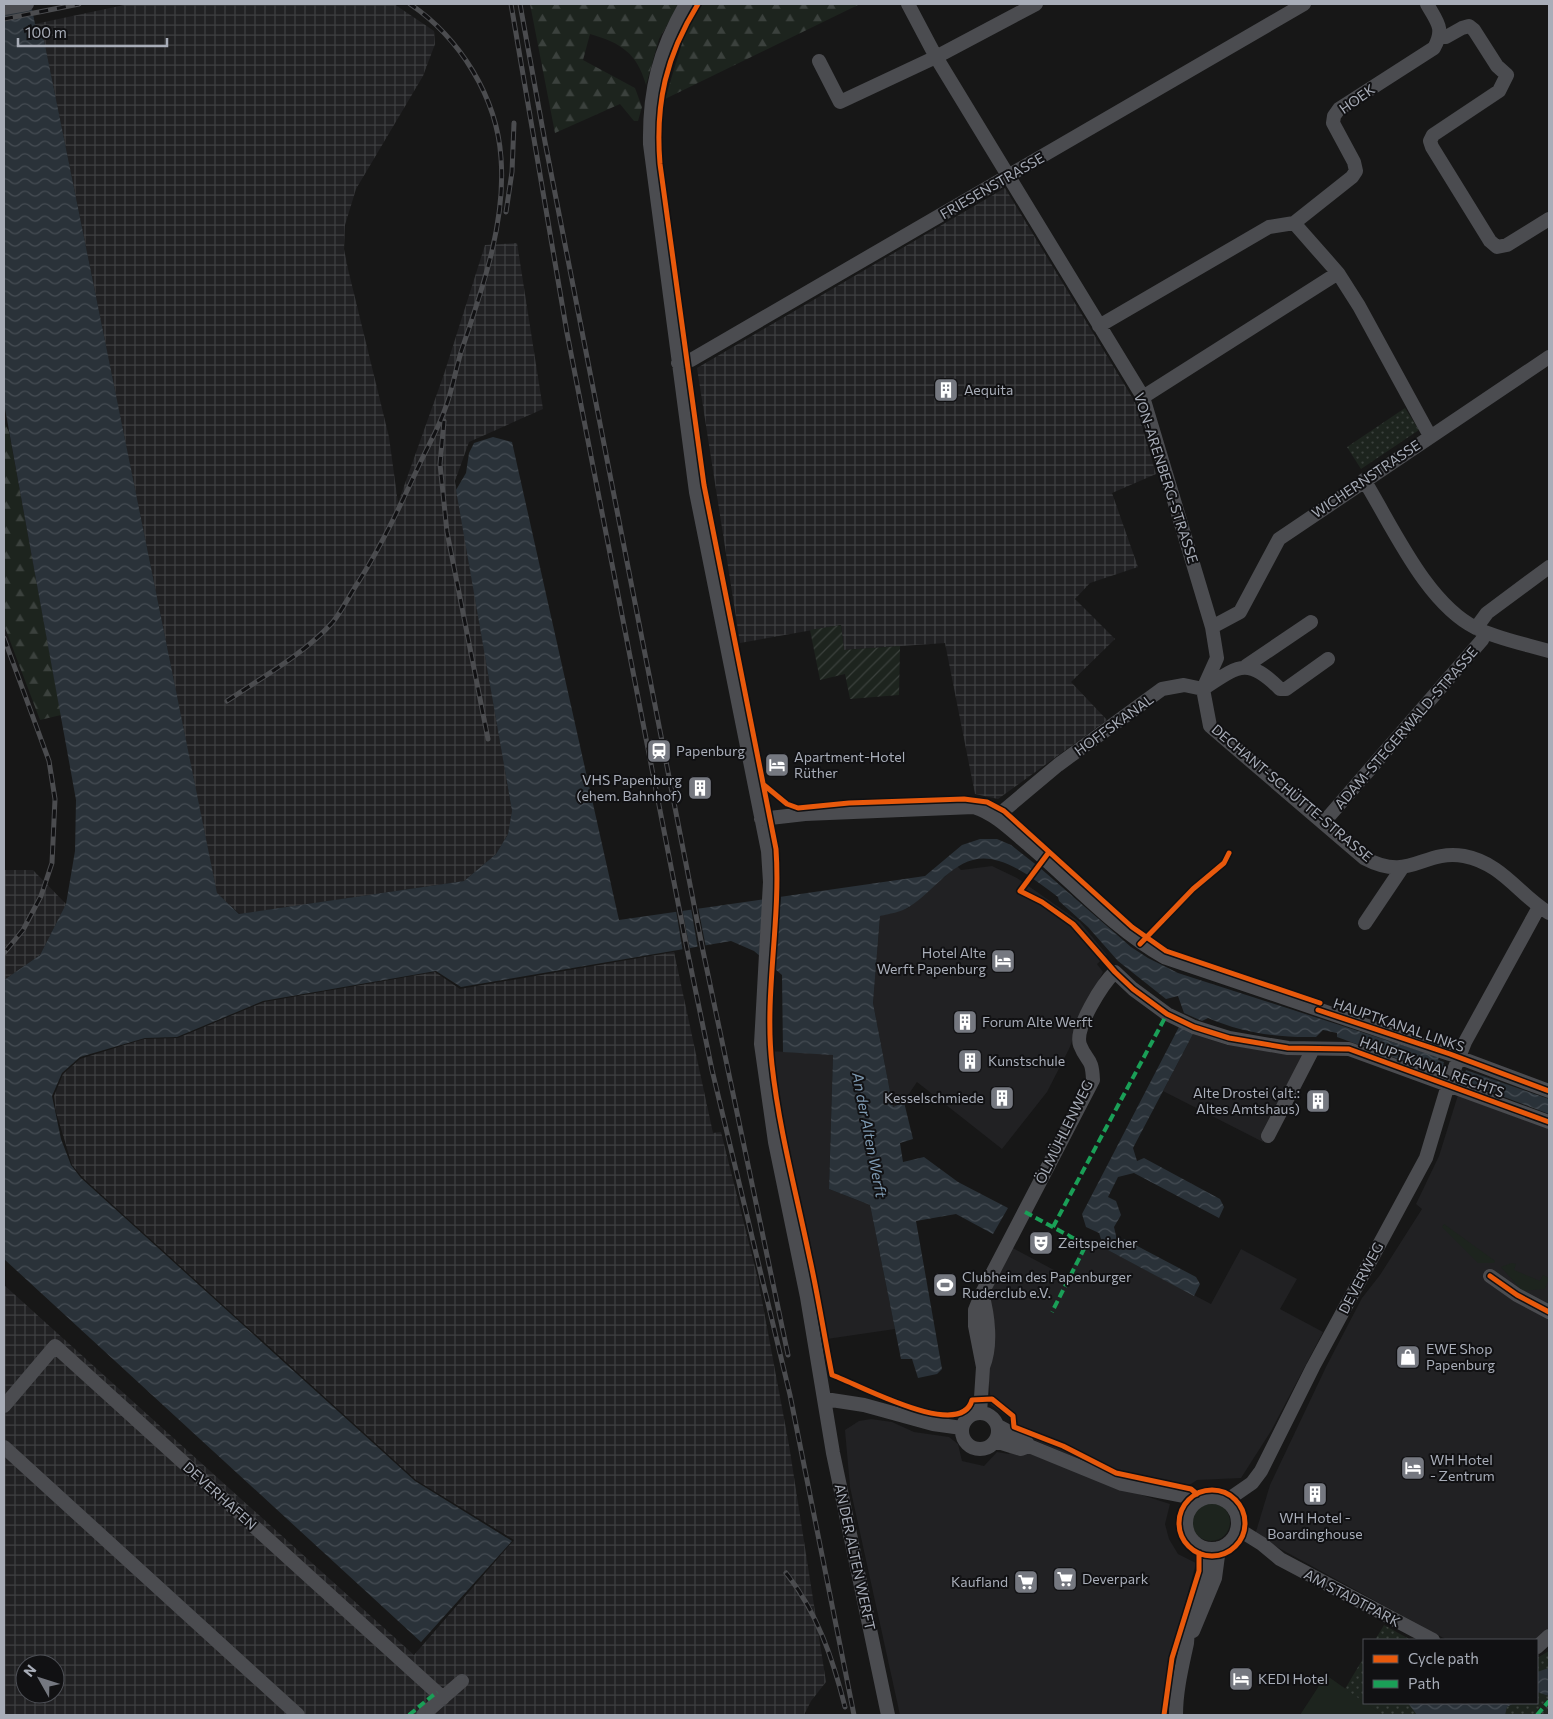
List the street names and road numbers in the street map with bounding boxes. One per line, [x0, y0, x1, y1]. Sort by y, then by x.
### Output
street label: HOEK [1336, 80, 1378, 117]
street label: FRIESENSTRASSE [937, 149, 1047, 222]
street label: VON-ARENBERG-STRASSE [1131, 390, 1202, 565]
street label: WICHERNSTRASSE [1308, 436, 1423, 521]
street label: ADAM-STEGERWALD-STRASSE [1331, 643, 1481, 812]
street label: HOFFSKANAL [1071, 690, 1157, 759]
street label: DECHANT-SCHÜTTE-STRASSE [1209, 720, 1376, 865]
street label: HAUPTKANAL LINKS [1331, 994, 1467, 1055]
street label: HAUPTKANAL RECHTS [1358, 1032, 1507, 1101]
street label: ÖLMÜHLENWEG [1031, 1077, 1096, 1186]
street label: DEVERWEG [1335, 1239, 1386, 1316]
street label: DEVERHAFEN [180, 1458, 261, 1533]
street label: AN DER ALTEN WERFT [832, 1482, 879, 1632]
street label: AM STADTPARK [1301, 1565, 1403, 1630]

